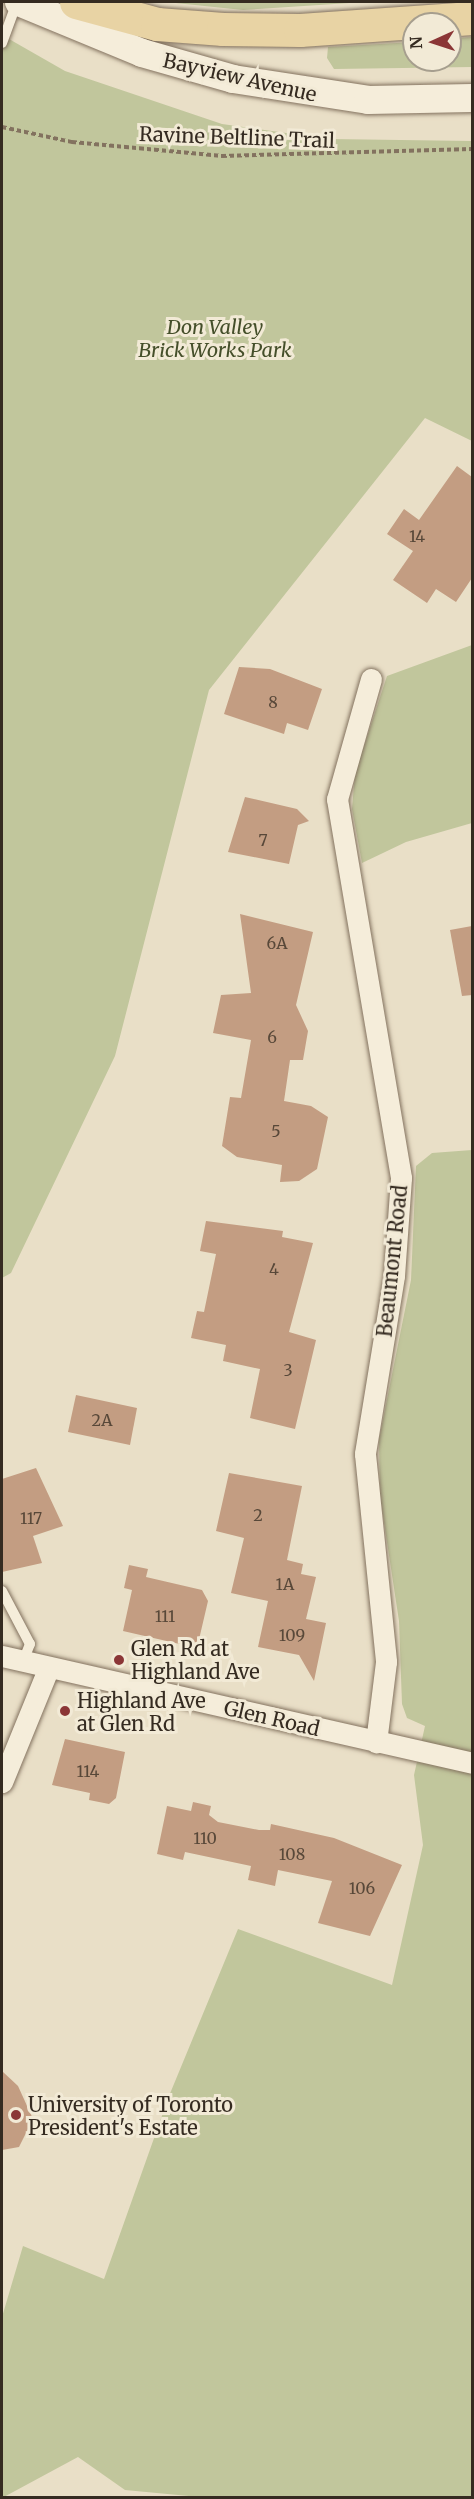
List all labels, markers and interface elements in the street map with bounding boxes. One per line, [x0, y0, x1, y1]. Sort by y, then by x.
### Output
north arrow [402, 12, 462, 72]
text: N [406, 36, 426, 50]
street label: Bayview Avenue [161, 48, 319, 106]
street label: Ravine Beltline Trail [139, 122, 335, 152]
park label: Don Valley Brick Works Park [138, 315, 292, 362]
house number: 14 [409, 526, 425, 546]
house number: 8 [268, 692, 278, 712]
house number: 7 [258, 830, 268, 850]
house number: 6A [267, 933, 287, 953]
house number: 6 [267, 1027, 277, 1047]
house number: 5 [271, 1121, 281, 1141]
street label: Beaumont Road [372, 1184, 412, 1338]
house number: 4 [269, 1259, 279, 1279]
house number: 3 [283, 1360, 293, 1380]
house number: 2A [92, 1410, 112, 1430]
house number: 2 [253, 1505, 263, 1525]
house number: 117 [20, 1508, 42, 1528]
house number: 1A [276, 1574, 294, 1594]
house number: 111 [155, 1606, 175, 1626]
house number: 109 [279, 1625, 305, 1645]
place label: Glen Rd at Highland Ave [131, 1636, 260, 1683]
marker: Glen Rd at Highland Ave [112, 1653, 126, 1667]
place label: Highland Ave at Glen Rd [77, 1688, 206, 1735]
street label: Glen Road [222, 1695, 322, 1741]
marker: Highland Ave at Glen Rd [58, 1704, 72, 1718]
house number: 114 [77, 1761, 99, 1781]
house number: 110 [193, 1828, 217, 1848]
house number: 108 [279, 1844, 305, 1864]
house number: 106 [349, 1878, 375, 1898]
place label: University of Toronto President's Estate [28, 2092, 233, 2139]
marker: University of Toronto President's Estate [9, 2108, 23, 2122]

